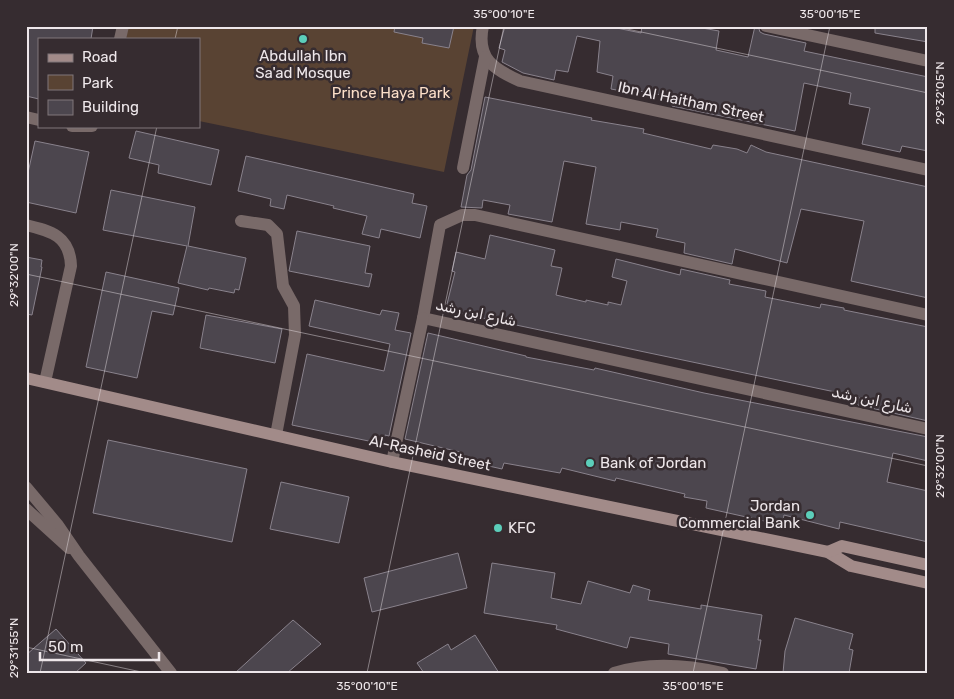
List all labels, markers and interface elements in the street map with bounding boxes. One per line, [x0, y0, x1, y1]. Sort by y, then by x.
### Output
text: 35°00'10"E [473, 7, 535, 21]
text: 35°00'15"E [800, 7, 860, 21]
marker: Abdullah Ibn Sa'ad Mosque [297, 33, 309, 45]
legend [38, 38, 200, 128]
place label: Abdullah Ibn Sa'ad Mosque [255, 47, 351, 82]
text: Road [82, 48, 118, 66]
text: 29°32'05"N [933, 61, 947, 125]
text: Park [82, 74, 113, 92]
street label: Ibn Al Haitham Street [616, 78, 766, 126]
park label: Prince Haya Park [332, 84, 450, 102]
text: Building [82, 98, 139, 116]
text: 29°32'00"N [7, 243, 21, 307]
street label: شارع ابن رشد [433, 296, 518, 332]
street label: شارع ابن رشد [829, 383, 914, 419]
street label: Al-Rasheid Street [368, 431, 493, 475]
text: 29°32'00"N [933, 434, 947, 498]
place label: Bank of Jordan [600, 454, 706, 472]
marker: Bank of Jordan [584, 457, 596, 469]
place label: Jordan Commercial Bank [678, 497, 800, 532]
marker: Jordan Commercial Bank [804, 509, 816, 521]
place label: KFC [508, 519, 536, 537]
marker: KFC [492, 522, 504, 534]
text: 29°31'55"N [7, 618, 21, 678]
scale bar [40, 629, 159, 661]
text: 50 m [48, 638, 83, 656]
text: 35°00'10"E [336, 679, 398, 693]
text: 35°00'15"E [663, 679, 723, 693]

